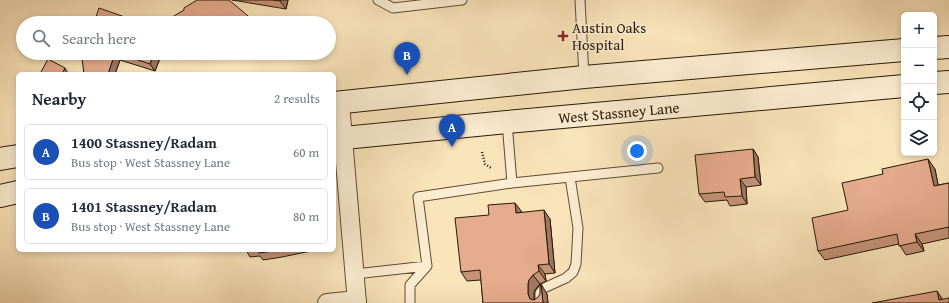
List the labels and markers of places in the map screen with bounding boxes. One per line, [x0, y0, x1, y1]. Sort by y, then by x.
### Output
place label: Austin Oaks Hospital [572, 17, 646, 55]
marker: Austin Oaks Hospital [557, 30, 569, 42]
pin: B [394, 42, 420, 75]
pin: A [439, 114, 465, 147]

